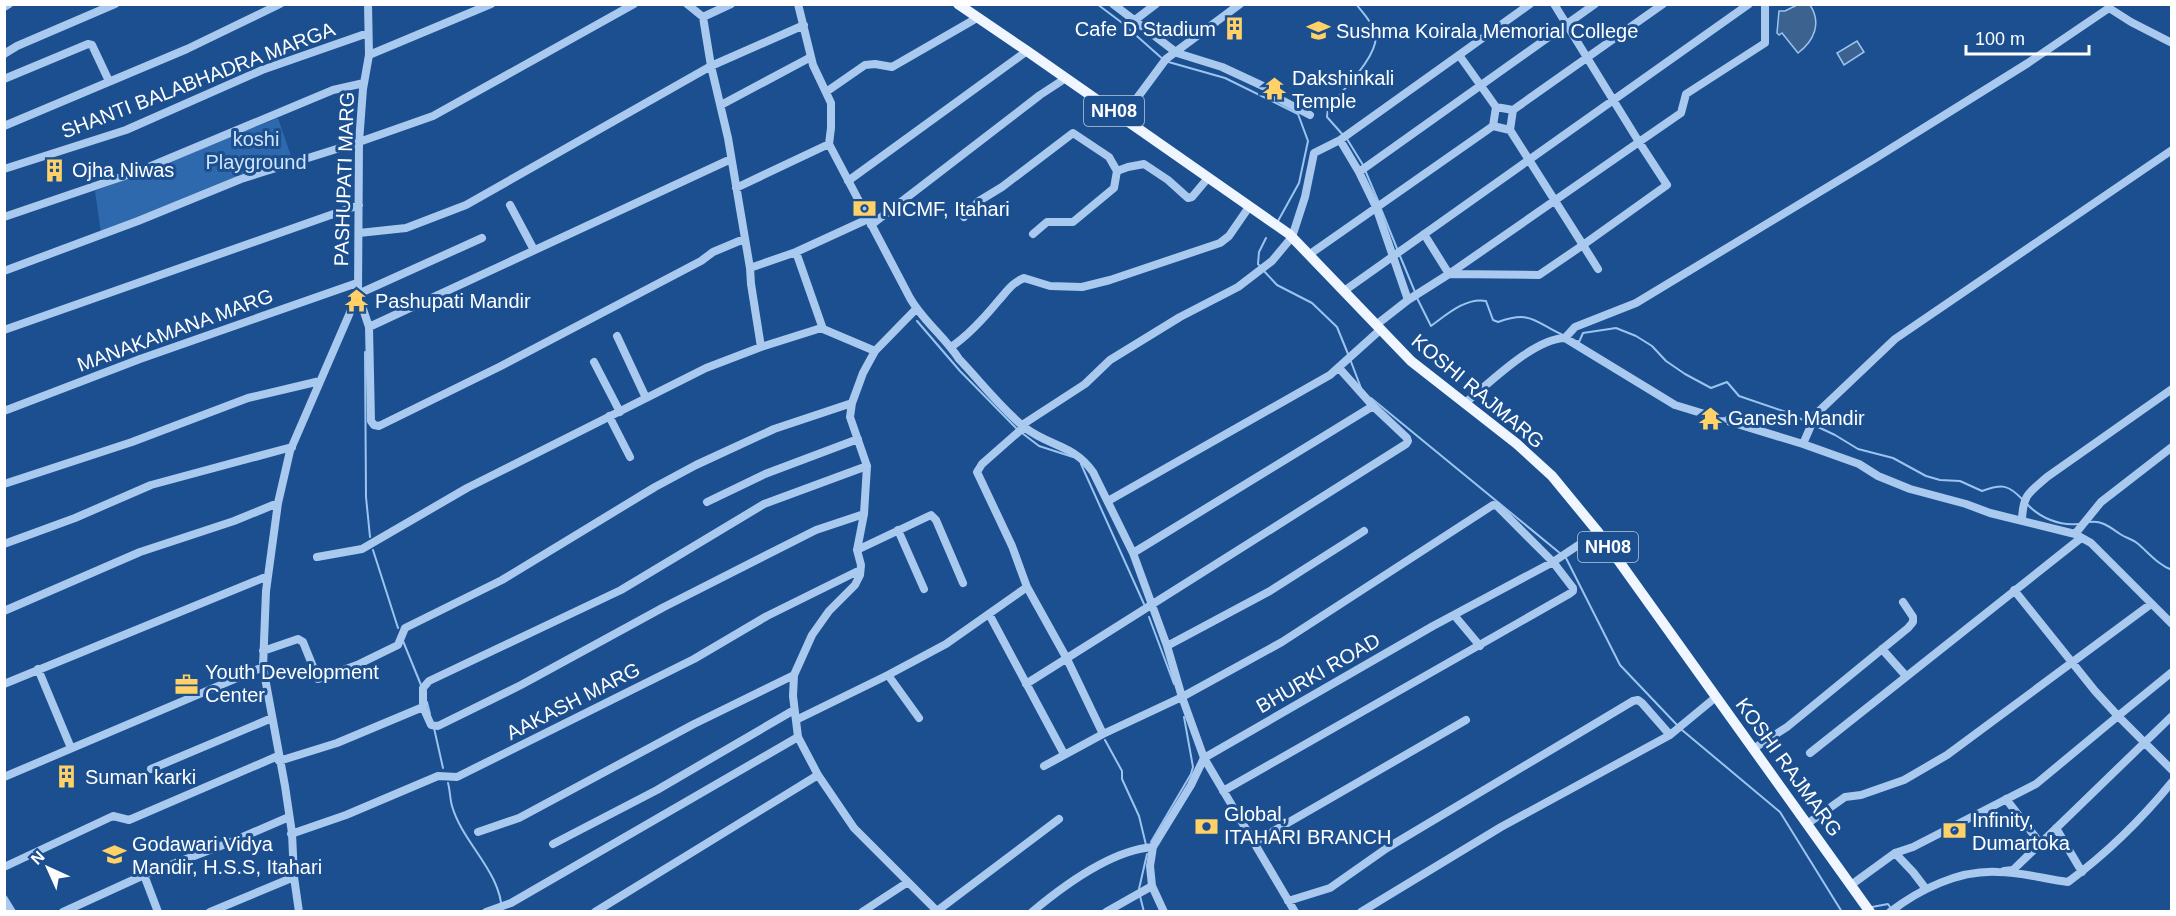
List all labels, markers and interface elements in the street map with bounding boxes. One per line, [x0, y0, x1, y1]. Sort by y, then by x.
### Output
building icon: Cafe D Stadium [1221, 16, 1247, 42]
street label: SHANTI BALABHADRA MARGA [58, 17, 338, 142]
place label: Cafe D Stadium [1075, 18, 1216, 40]
school or university icon: Sushma Koirala Memorial College [1305, 18, 1331, 44]
scale bar [1966, 18, 2089, 56]
place label: Sushma Koirala Memorial College [1336, 20, 1638, 42]
text: 100 m [1975, 29, 2025, 49]
place label: Dakshinkali Temple [1292, 67, 1394, 112]
temple icon: Dakshinkali Temple [1261, 76, 1287, 102]
street label: PASHUPATI MARG [330, 91, 358, 267]
road number: NH08 [1084, 96, 1144, 126]
park label: koshi Playground [205, 128, 307, 173]
building icon: Ojha Niwas [41, 157, 67, 183]
place label: Ojha Niwas [72, 159, 174, 181]
bank icon: NICMF, Itahari [851, 196, 877, 222]
place label: NICMF, Itahari [882, 198, 1010, 220]
street label: MANAKAMANA MARG [74, 284, 276, 376]
temple icon: Pashupati Mandir [344, 288, 370, 314]
place label: Pashupati Mandir [375, 290, 531, 312]
street label: KOSHI RAJMARG [1408, 329, 1548, 453]
temple icon: Ganesh Mandir [1697, 405, 1723, 431]
place label: Ganesh Mandir [1728, 407, 1865, 429]
road number: NH08 [1578, 532, 1638, 562]
street label: BHURKI ROAD [1252, 629, 1384, 717]
street label: AAKASH MARG [503, 658, 643, 744]
place label: Youth Development Center [205, 661, 379, 706]
office icon: Youth Development Center [174, 671, 200, 697]
street label: KOSHI RAJMARG [1731, 694, 1847, 840]
building icon: Suman karki [54, 764, 80, 790]
place label: Suman karki [85, 766, 196, 788]
place label: Global, ITAHARI BRANCH [1224, 803, 1391, 848]
place label: Infinity, Dumartoka [1972, 809, 2071, 854]
bank icon: Global, ITAHARI BRANCH [1193, 813, 1219, 839]
bank icon: Infinity, Dumartoka [1941, 818, 1967, 844]
place label: Godawari Vidya Mandir, H.S.S, Itahari [132, 833, 322, 878]
north arrow [18, 838, 78, 898]
school or university icon: Godawari Vidya Mandir, H.S.S, Itahari [101, 842, 127, 868]
text: N [28, 848, 48, 868]

